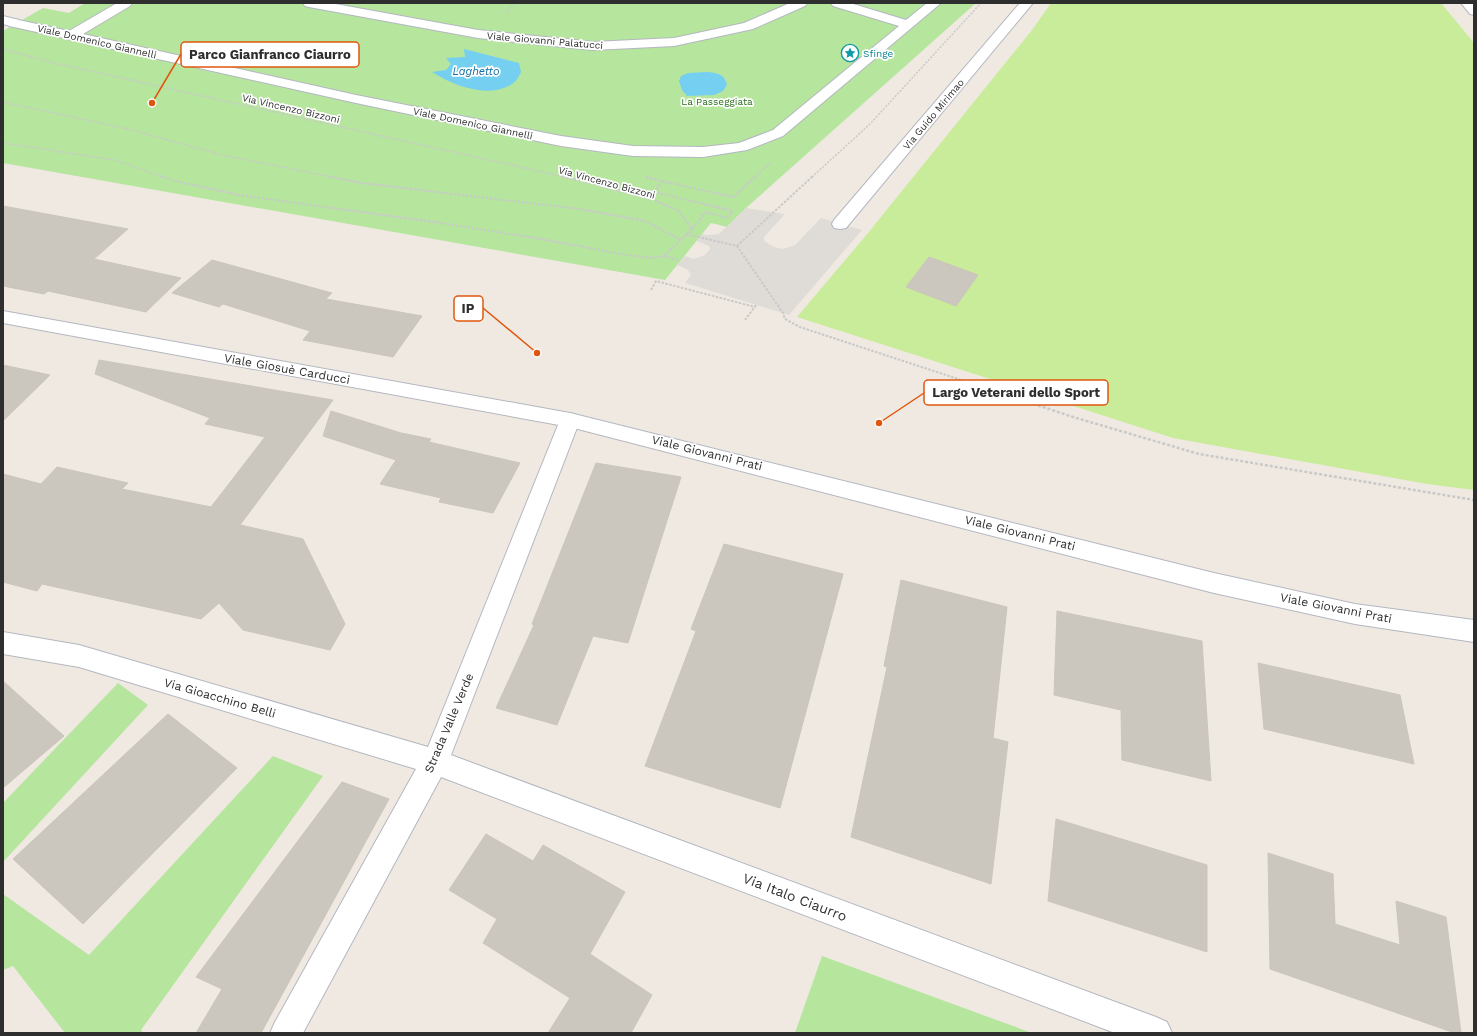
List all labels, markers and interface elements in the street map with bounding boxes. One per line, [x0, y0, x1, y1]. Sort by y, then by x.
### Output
street label: Viale Domenico Giannelli [36, 22, 158, 61]
street label: Viale Giovanni Palatucci [486, 30, 604, 51]
callout: Parco Gianfranco Ciaurro [181, 42, 359, 67]
place icon: Sfinge [840, 43, 860, 63]
text: Parco Gianfranco Ciaurro [189, 47, 351, 62]
place label: Sfinge [863, 48, 894, 59]
water label: Laghetto [453, 65, 499, 78]
street label: Via Guido Mirimao [901, 77, 966, 152]
street label: Via Vincenzo Bizzoni [241, 92, 341, 125]
park label: La Passeggiata [681, 96, 753, 107]
street label: Viale Domenico Giannelli [412, 105, 534, 142]
street label: Via Vincenzo Bizzoni [557, 164, 657, 201]
callout: IP [454, 296, 483, 321]
text: IP [462, 301, 475, 316]
street label: Viale Giosuè Carducci [223, 351, 351, 387]
callout: Largo Veterani dello Sport [924, 380, 1108, 405]
text: Largo Veterani dello Sport [932, 385, 1100, 400]
street label: Viale Giovanni Prati [650, 432, 764, 474]
street label: Viale Giovanni Prati [963, 512, 1077, 554]
street label: Viale Giovanni Prati [1279, 590, 1393, 626]
street label: Strada Valle Verde [422, 671, 476, 775]
street label: Via Gioacchino Belli [163, 675, 277, 721]
street label: Via Italo Ciaurro [741, 870, 849, 924]

